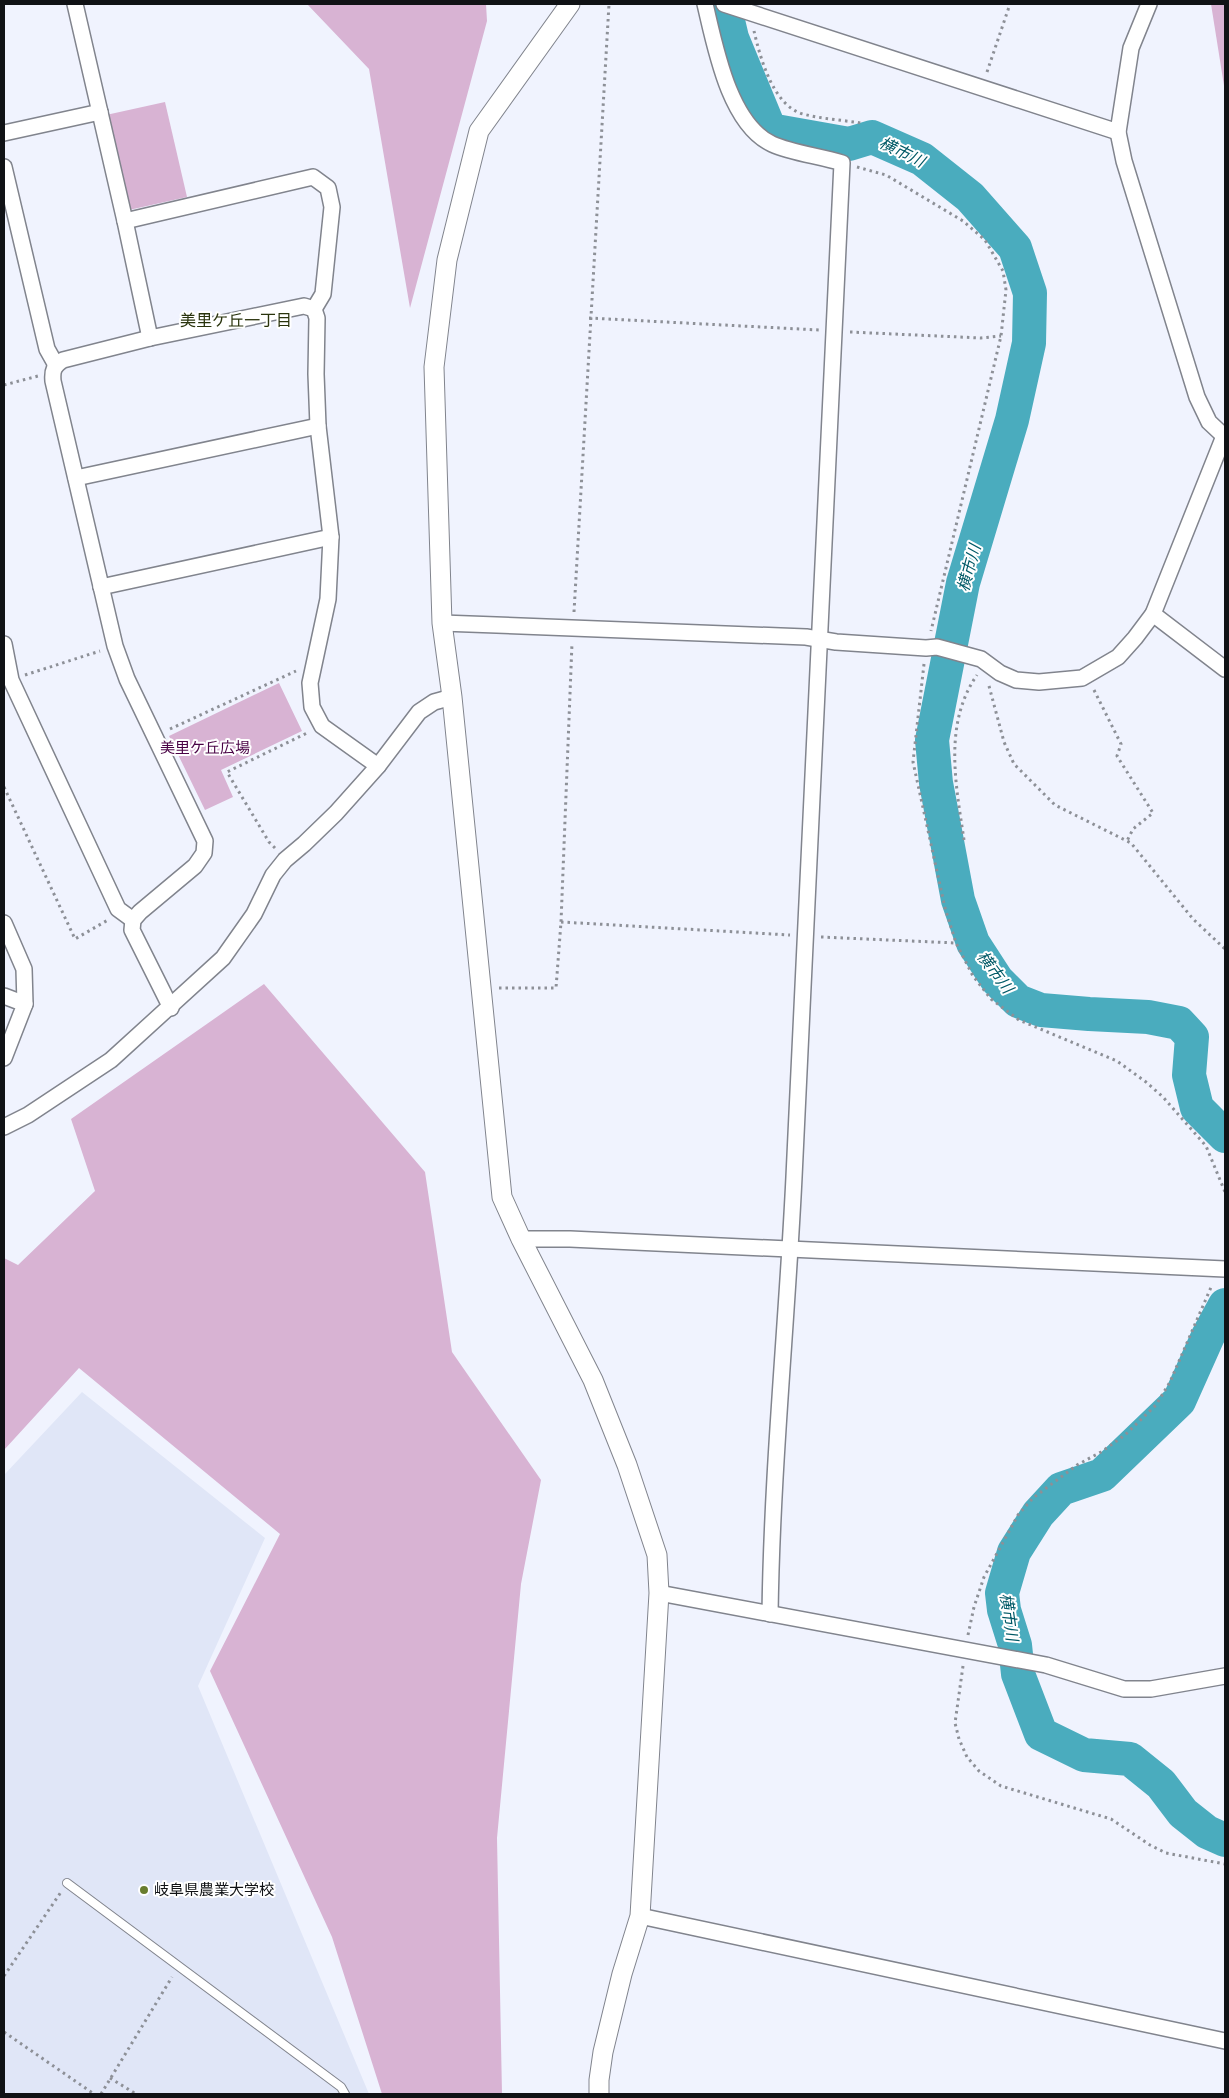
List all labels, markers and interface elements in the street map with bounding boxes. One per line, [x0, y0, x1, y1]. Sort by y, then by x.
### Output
water label: 横市川 [876, 133, 930, 172]
district label: 美里ケ丘一丁目 [180, 311, 292, 330]
water label: 横市川 [954, 540, 985, 594]
park label: 美里ケ丘広場 [160, 739, 250, 757]
water label: 横市川 [973, 947, 1018, 998]
water label: 横市川 [996, 1592, 1022, 1644]
place label: 岐阜県農業大学校 [154, 1881, 274, 1899]
marker: 岐阜県農業大学校 [138, 1884, 150, 1896]

